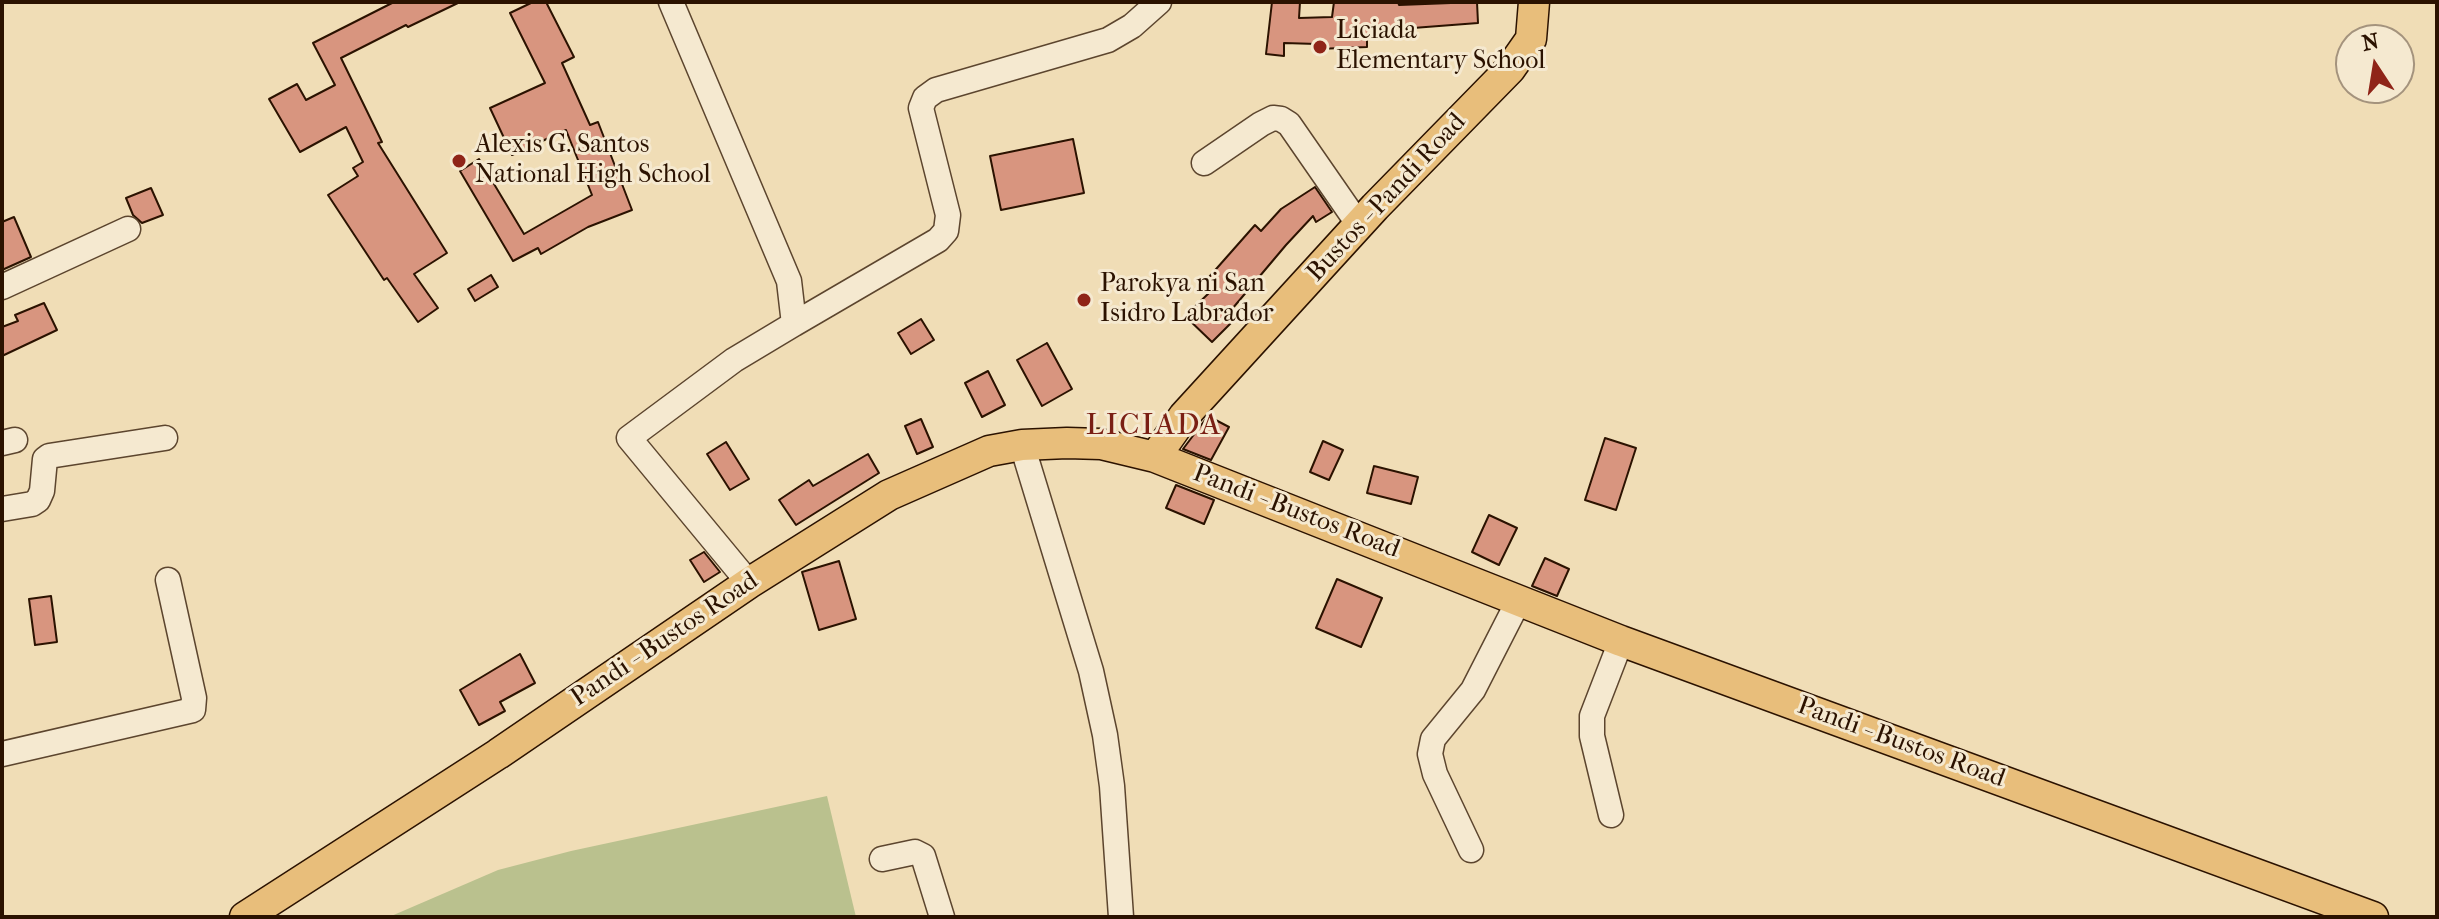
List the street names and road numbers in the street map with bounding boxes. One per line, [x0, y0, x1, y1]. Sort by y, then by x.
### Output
street label: Bustos - Pandi Road [1301, 107, 1473, 289]
street label: Pandi - Bustos Road [1188, 458, 1404, 566]
street label: Pandi - Bustos Road [566, 566, 764, 714]
street label: Pandi - Bustos Road [1793, 691, 2009, 795]

